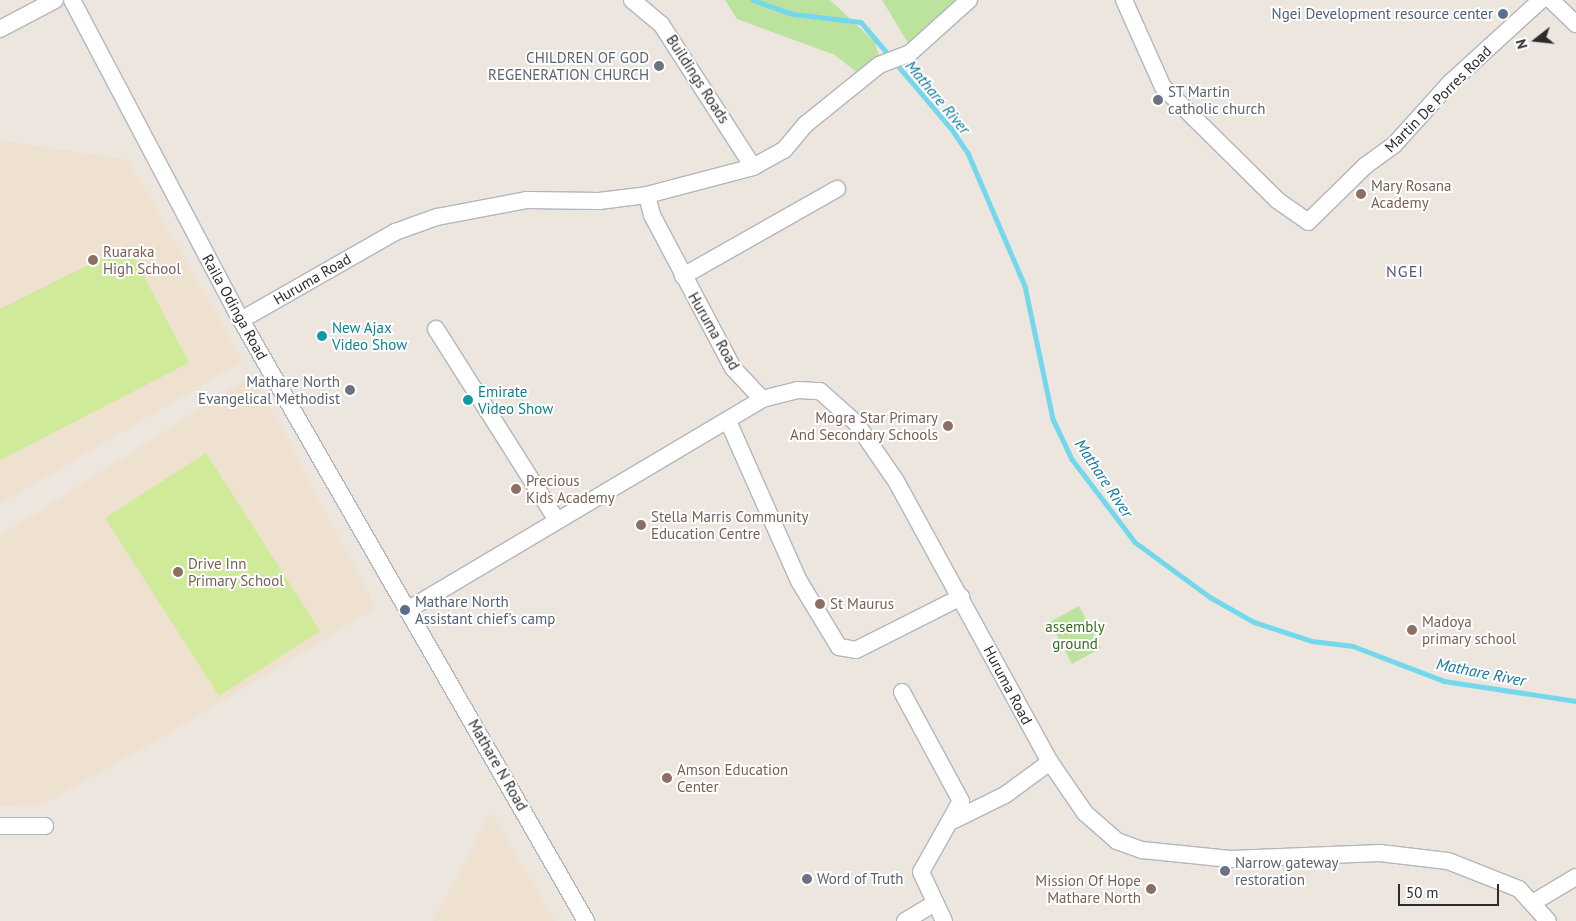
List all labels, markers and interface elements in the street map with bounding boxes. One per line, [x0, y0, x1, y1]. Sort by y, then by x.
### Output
place label: Ngei Development resource center [1272, 5, 1493, 23]
marker: Ngei Development resource center [1497, 8, 1509, 20]
north arrow [1511, 15, 1561, 65]
street label: Buildings Roads [663, 31, 733, 127]
text: N [1512, 37, 1532, 51]
street label: Martin De Porres Road [1381, 42, 1495, 156]
place label: CHILDREN OF GOD REGENERATION CHURCH [488, 48, 649, 83]
water label: Mathare River [902, 56, 974, 138]
marker: CHILDREN OF GOD REGENERATION CHURCH [653, 60, 665, 72]
place label: ST Martin catholic church [1168, 82, 1266, 117]
marker: ST Martin catholic church [1152, 94, 1164, 106]
place label: Mary Rosana Academy [1371, 176, 1452, 211]
marker: Mary Rosana Academy [1355, 188, 1367, 200]
place label: Ruaraka High School [103, 242, 181, 277]
street label: Huruma Road [270, 250, 354, 308]
street label: Raila Odinga Road [199, 251, 271, 363]
marker: Ruaraka High School [87, 254, 99, 266]
district label: NGEI [1386, 261, 1424, 281]
street label: Huruma Road [685, 289, 743, 373]
place label: New Ajax Video Show [332, 318, 407, 353]
marker: New Ajax Video Show [316, 330, 328, 342]
place label: Mathare North Evangelical Methodist [198, 372, 340, 407]
place label: Emirate Video Show [478, 382, 553, 417]
marker: Mathare North Evangelical Methodist [344, 384, 356, 396]
marker: Emirate Video Show [462, 394, 474, 406]
place label: Mogra Star Primary And Secondary Schools [790, 408, 938, 443]
marker: Mogra Star Primary And Secondary Schools [942, 420, 954, 432]
water label: Mathare River [1071, 435, 1137, 521]
place label: Precious Kids Academy [526, 471, 615, 506]
marker: Precious Kids Academy [510, 483, 522, 495]
place label: Stella Marris Community Education Centre [651, 507, 808, 542]
marker: Stella Marris Community Education Centre [635, 519, 647, 531]
place label: Drive Inn Primary School [188, 554, 284, 589]
marker: Drive Inn Primary School [172, 566, 184, 578]
place label: Mathare North Assistant chief's camp [415, 592, 555, 627]
place label: St Maurus [830, 595, 894, 613]
marker: St Maurus [814, 598, 826, 610]
marker: Mathare North Assistant chief's camp [399, 604, 411, 616]
place label: Madoya primary school [1422, 612, 1517, 647]
park label: assembly ground [1045, 617, 1105, 652]
marker: Madoya primary school [1406, 624, 1418, 636]
street label: Huruma Road [980, 642, 1036, 728]
water label: Mathare River [1435, 654, 1527, 690]
street label: Mathare N Road [465, 716, 531, 814]
place label: Amson Education Center [677, 760, 788, 795]
marker: Amson Education Center [661, 772, 673, 784]
place label: Narrow gateway restoration [1235, 853, 1339, 888]
marker: Narrow gateway restoration [1219, 865, 1231, 877]
place label: Word of Truth [817, 870, 904, 888]
place label: Mission Of Hope Mathare North [1035, 871, 1141, 906]
marker: Word of Truth [801, 873, 813, 885]
scale bar [1401, 874, 1502, 906]
marker: Mission Of Hope Mathare North [1145, 883, 1157, 895]
text: 50 m [1406, 883, 1439, 902]

